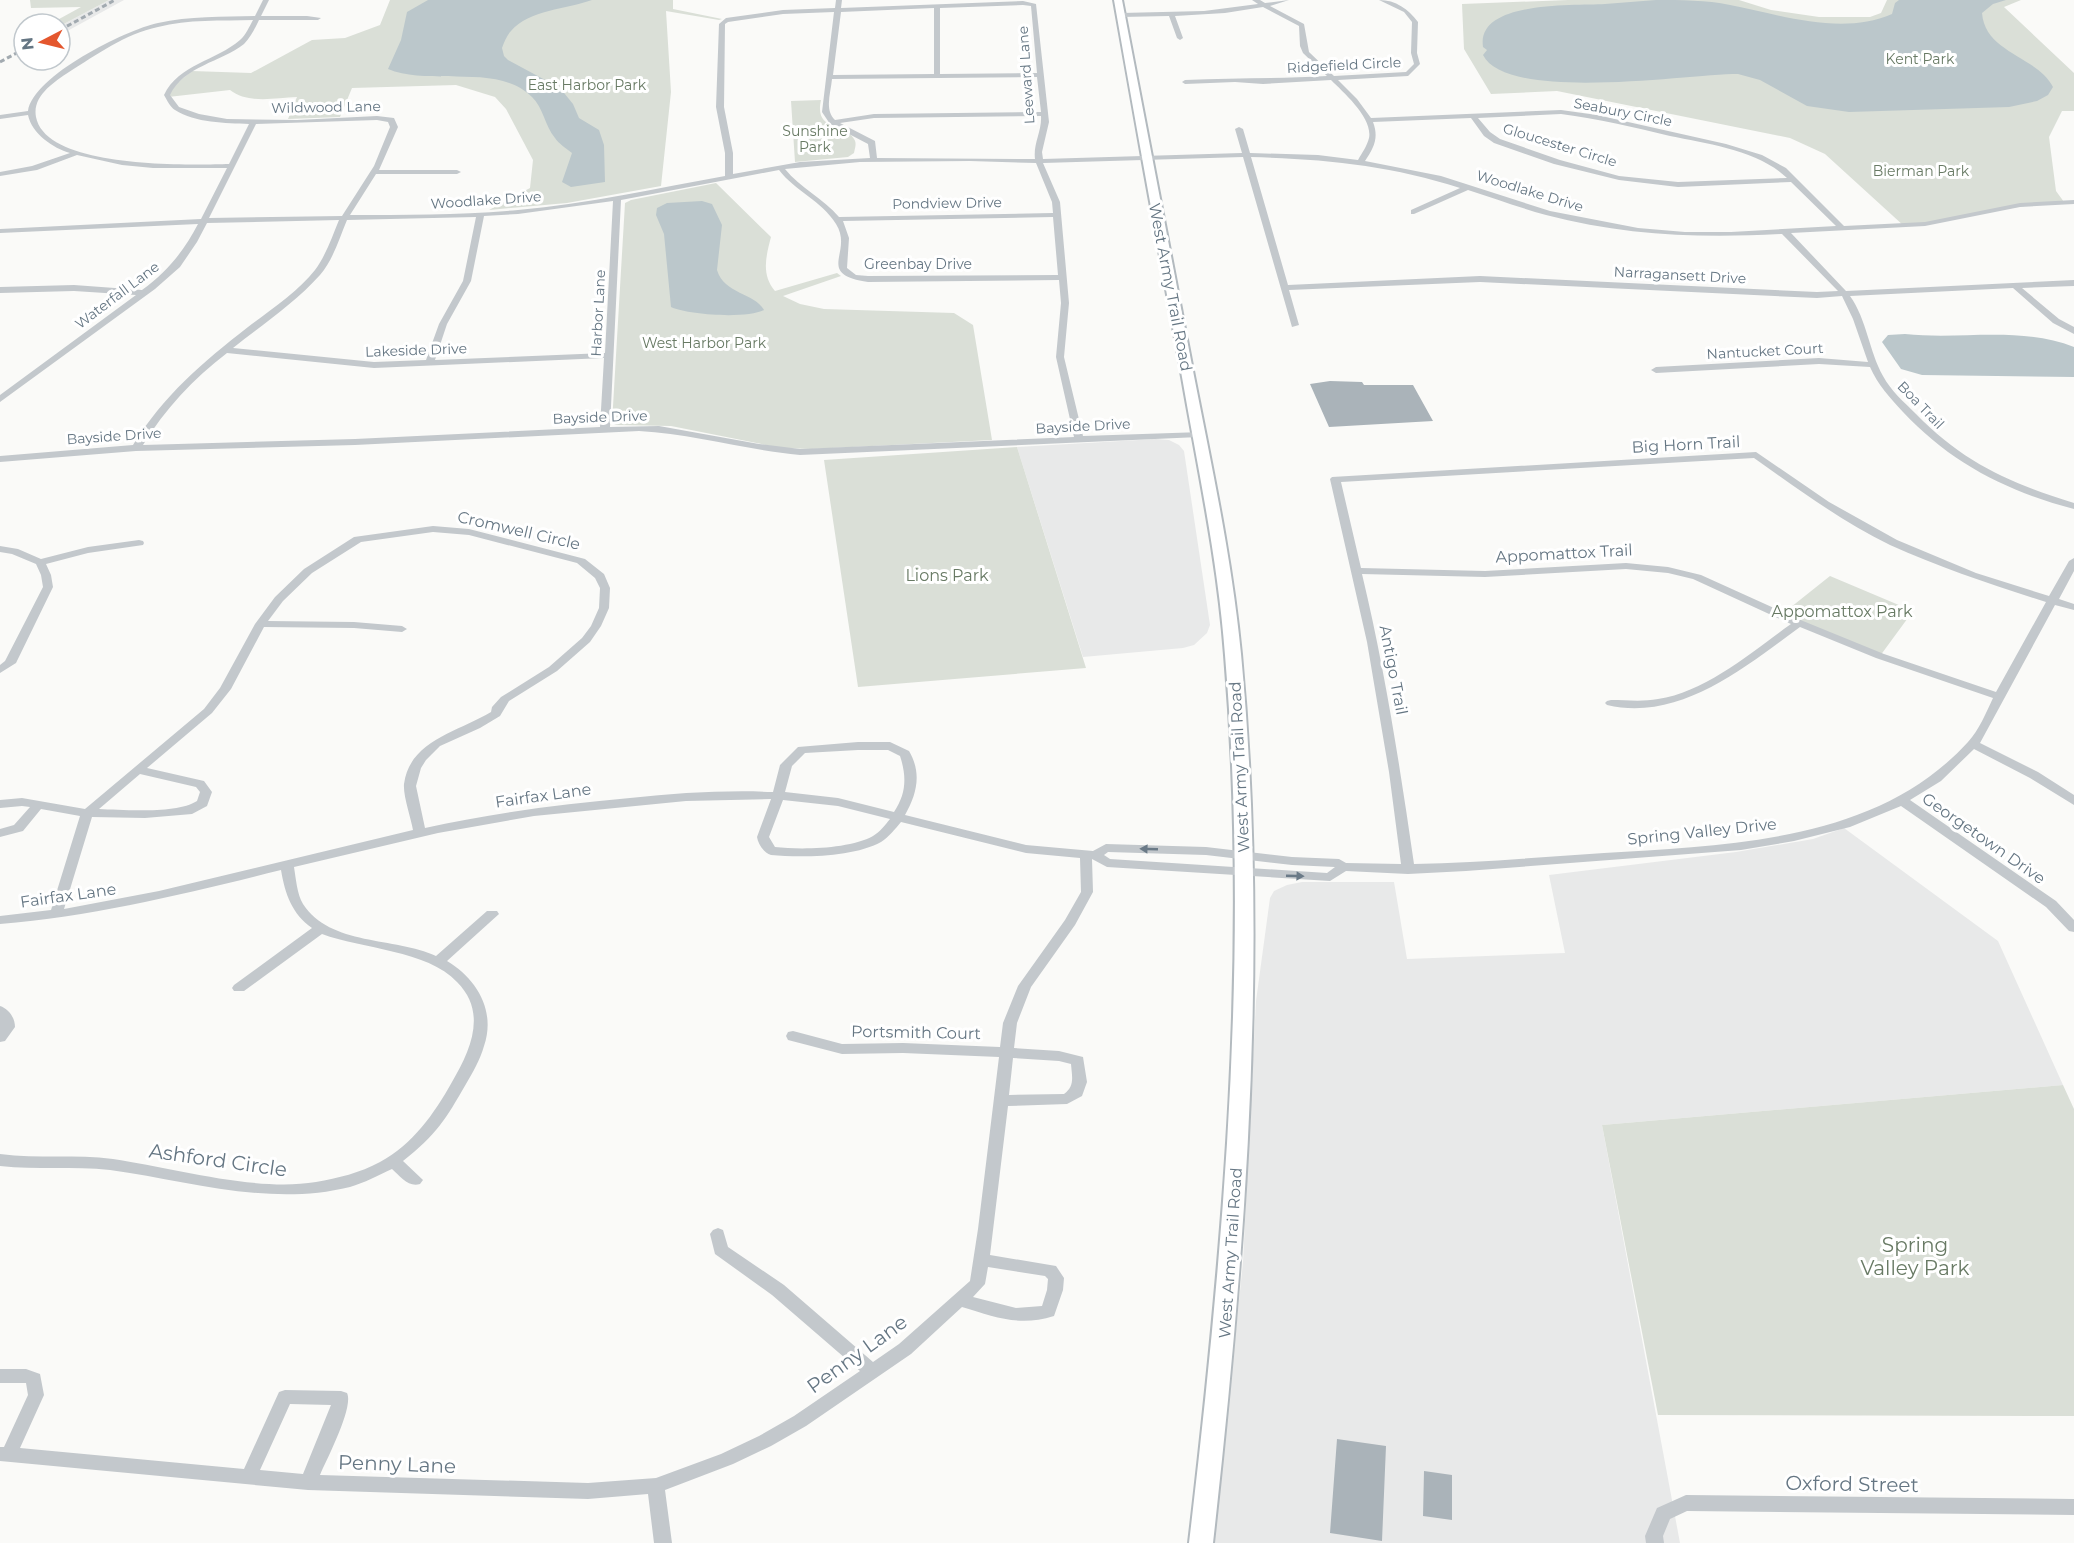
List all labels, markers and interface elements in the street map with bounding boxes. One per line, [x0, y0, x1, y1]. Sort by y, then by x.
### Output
north arrow [12, 12, 72, 72]
street label: Leeward Lane [1014, 25, 1038, 125]
text: N [17, 36, 38, 51]
park label: Kent Park [1886, 50, 1955, 68]
street label: Ridgefield Circle [1286, 53, 1402, 77]
park label: East Harbor Park [528, 76, 647, 94]
street label: Seabury Circle [1572, 94, 1674, 130]
street label: Wildwood Lane [271, 97, 381, 117]
street label: Gloucester Circle [1501, 119, 1619, 171]
park label: Sunshine Park [782, 122, 848, 156]
park label: Bierman Park [1873, 162, 1970, 180]
street label: Woodlake Drive [1474, 166, 1586, 216]
street label: Woodlake Drive [430, 187, 542, 213]
street label: Pondview Drive [892, 193, 1002, 213]
street label: West Army Trail Road [1145, 201, 1196, 373]
street label: Greenbay Drive [864, 255, 972, 273]
street label: Waterfall Lane [71, 257, 163, 333]
street label: Narragansett Drive [1613, 263, 1747, 287]
street label: Harbor Lane [587, 269, 609, 357]
park label: West Harbor Park [642, 334, 767, 352]
street label: Lakeside Drive [365, 339, 467, 361]
street label: Nantucket Court [1706, 339, 1824, 363]
street label: Boa Trail [1894, 377, 1948, 433]
street label: Bayside Drive [552, 406, 648, 428]
street label: Bayside Drive [1035, 415, 1131, 437]
street label: Bayside Drive [66, 424, 162, 448]
street label: Big Horn Trail [1631, 432, 1741, 457]
street label: Cromwell Circle [456, 507, 582, 554]
street label: Appomattox Trail [1495, 540, 1633, 567]
park label: Lions Park [905, 566, 989, 585]
park label: Appomattox Park [1771, 602, 1913, 621]
street label: Antigo Trail [1375, 624, 1412, 717]
street label: West Army Trail Road [1226, 681, 1253, 853]
street label: Fairfax Lane [494, 779, 592, 812]
street label: Georgetown Drive [1919, 789, 2049, 888]
street label: Spring Valley Drive [1627, 814, 1778, 849]
one-way arrow [1140, 844, 1159, 854]
one-way arrow [1286, 871, 1305, 881]
street label: Fairfax Lane [19, 879, 117, 912]
street label: Portsmith Court [851, 1022, 982, 1043]
street label: Ashford Circle [147, 1138, 289, 1182]
street label: West Army Trail Road [1215, 1167, 1246, 1339]
park label: Spring Valley Park [1860, 1233, 1970, 1280]
street label: Penny Lane [802, 1310, 912, 1398]
street label: Penny Lane [338, 1450, 456, 1478]
street label: Oxford Street [1785, 1471, 1919, 1497]

